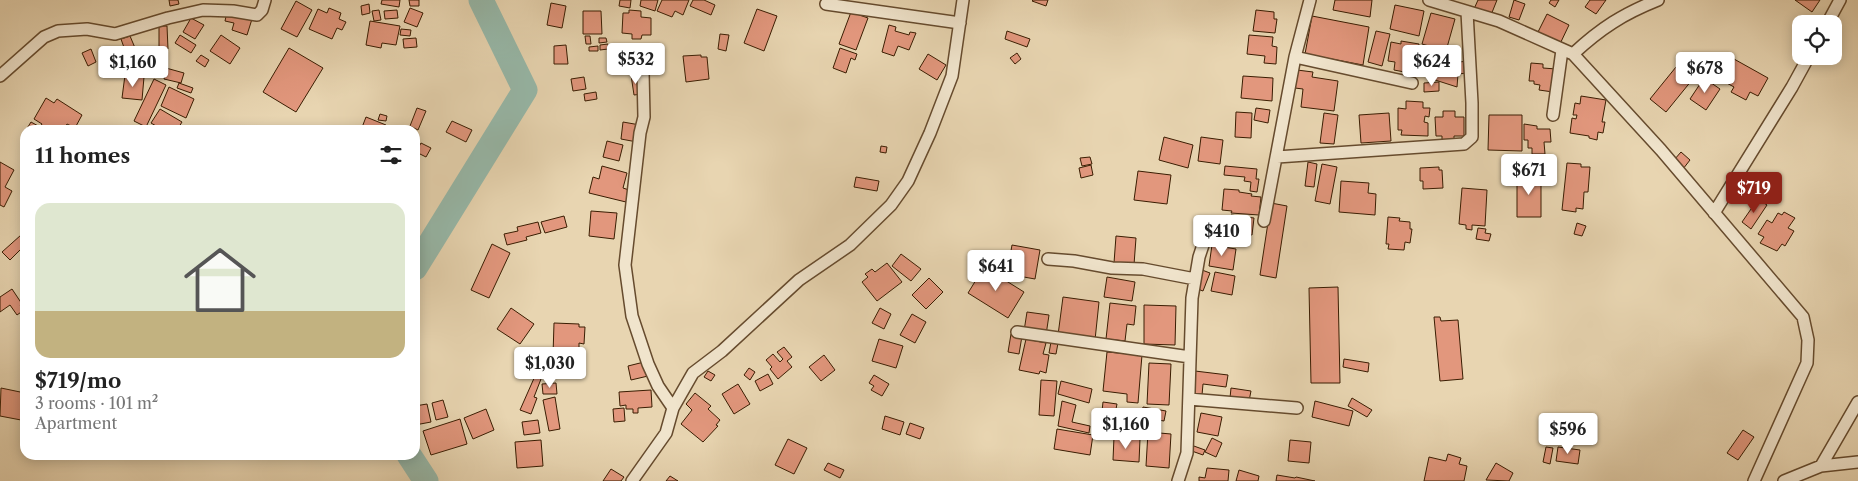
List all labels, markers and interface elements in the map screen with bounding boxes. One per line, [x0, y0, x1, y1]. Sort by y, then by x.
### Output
map controls [1792, 15, 1842, 65]
button: locate [1792, 15, 1842, 65]
pin: $532 [606, 42, 666, 85]
pin: $624 [1402, 44, 1462, 87]
pin: $1,160 [92, 46, 174, 88]
text: $532 [618, 49, 654, 69]
text: $624 [1413, 51, 1451, 71]
text: $1,160 [109, 52, 157, 72]
pin: $678 [1675, 52, 1735, 94]
text: $678 [1687, 58, 1723, 78]
icon: filters [377, 141, 405, 169]
text: 11 homes [35, 143, 130, 168]
pin: $671 [1499, 154, 1559, 196]
text: $671 [1512, 160, 1546, 180]
pin: $719 [1724, 172, 1784, 214]
text: $719 [1737, 178, 1771, 198]
pin: $410 [1192, 214, 1252, 257]
text: $410 [1204, 221, 1240, 241]
icon: home [175, 235, 265, 325]
pin: $641 [966, 250, 1026, 292]
text: $641 [978, 256, 1014, 276]
pin: $1,030 [509, 346, 591, 389]
text: $1,030 [525, 353, 575, 373]
text: $719/mo [35, 368, 121, 393]
text: 3 rooms · 101 m² [35, 393, 158, 413]
pin: $1,160 [1085, 408, 1167, 450]
pin: $596 [1538, 412, 1598, 455]
text: Apartment [35, 413, 117, 433]
text: $1,160 [1102, 414, 1150, 434]
text: $596 [1550, 419, 1586, 439]

